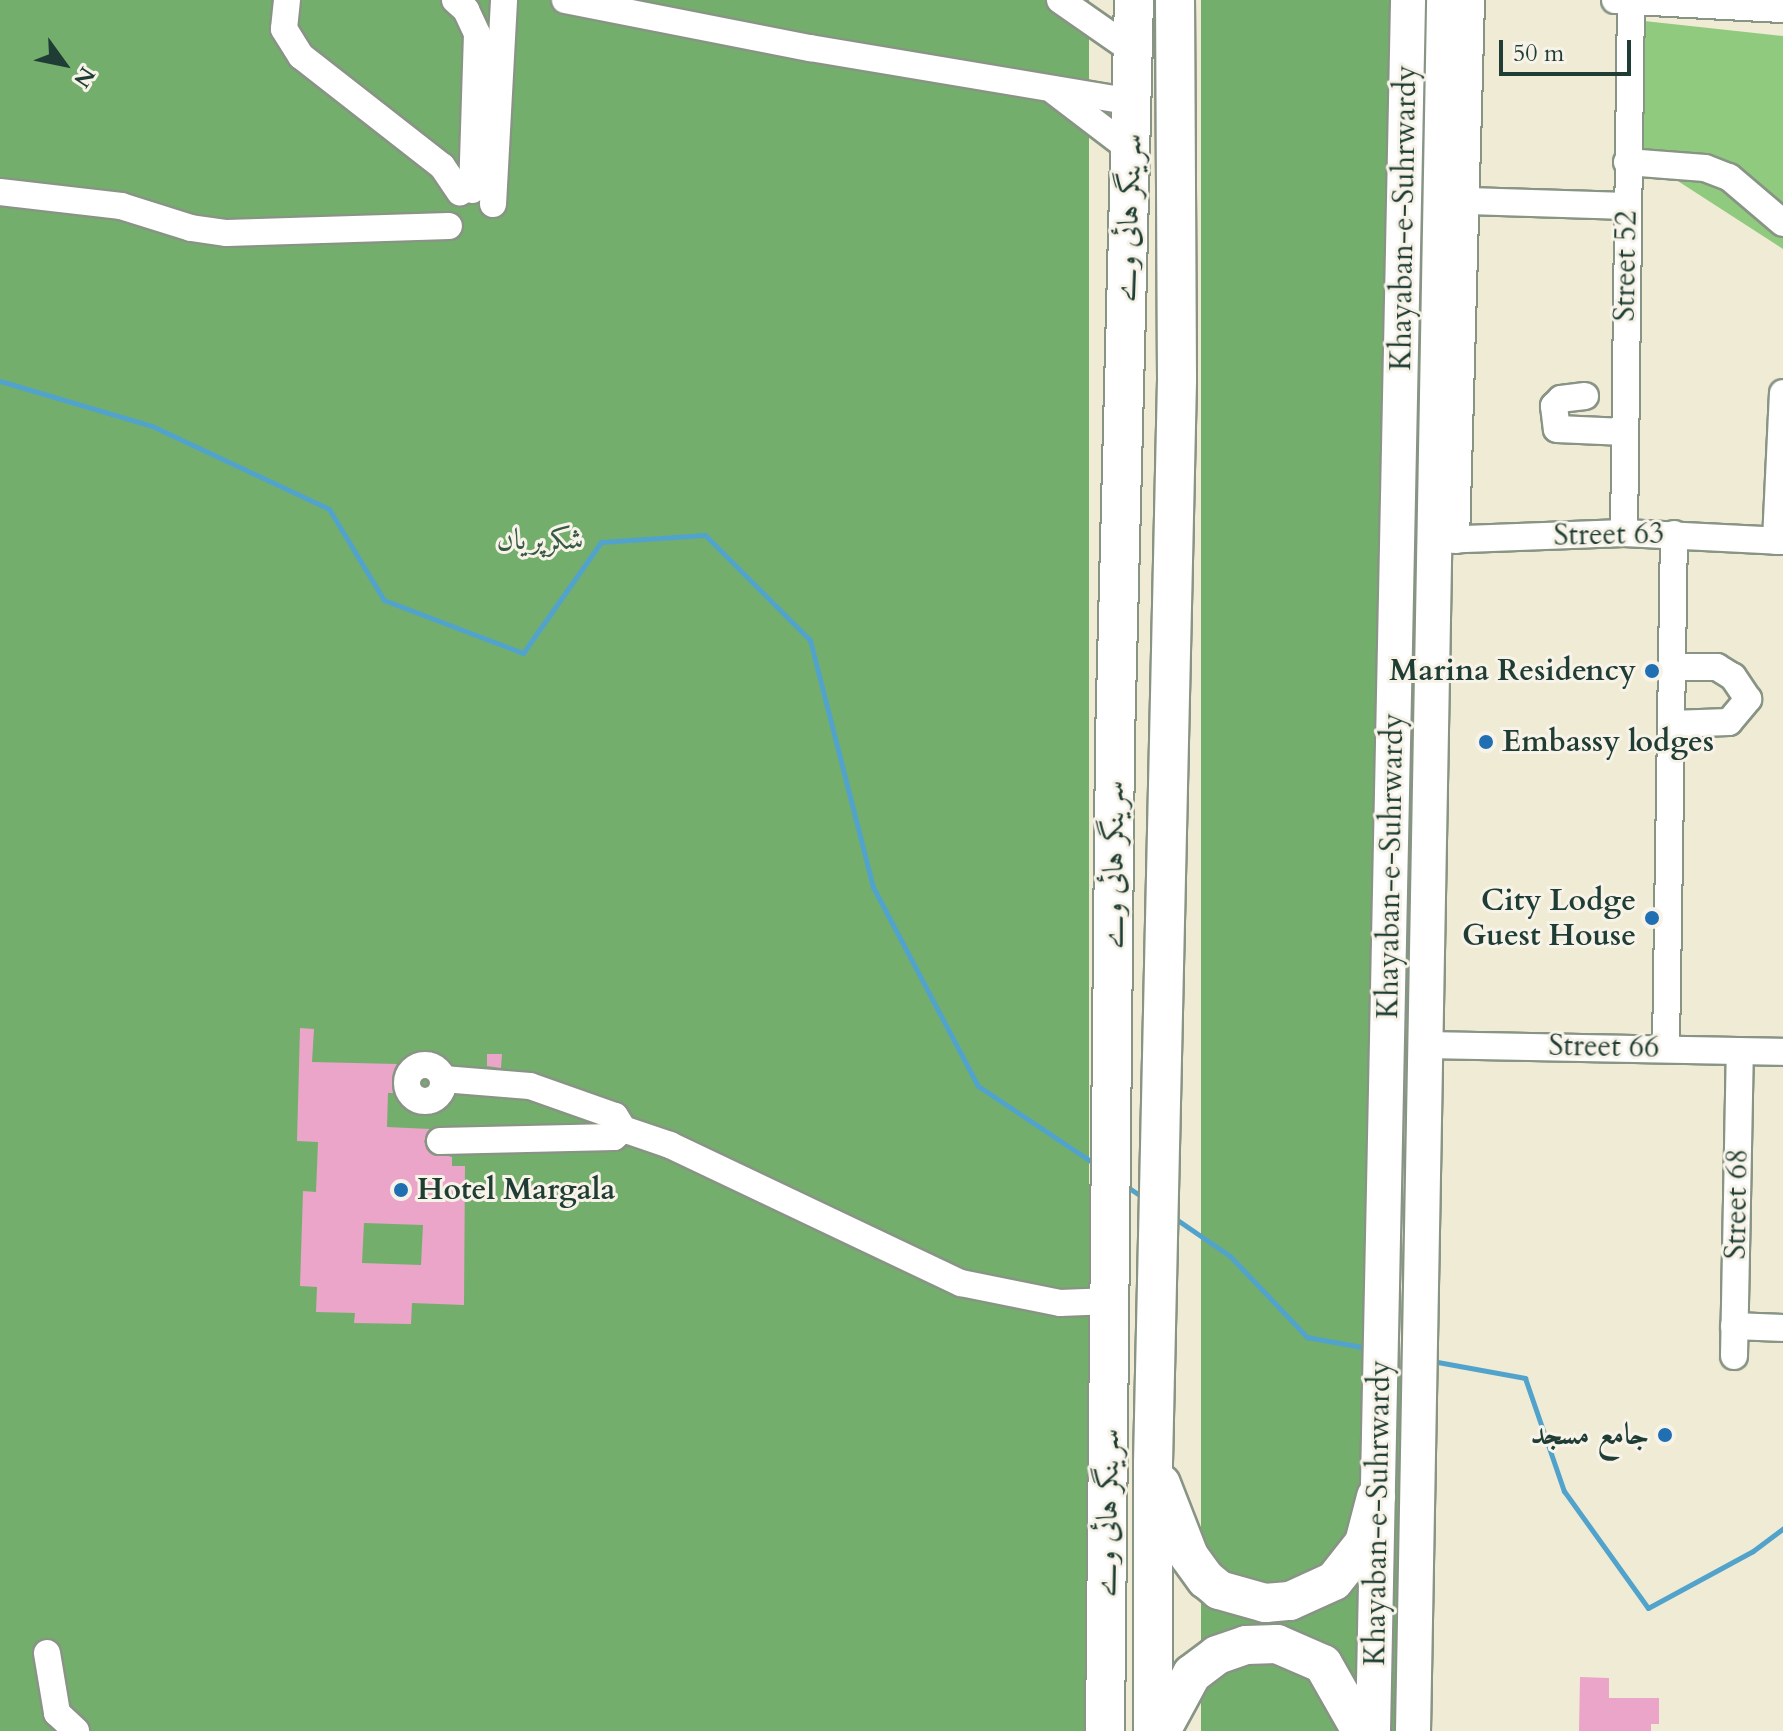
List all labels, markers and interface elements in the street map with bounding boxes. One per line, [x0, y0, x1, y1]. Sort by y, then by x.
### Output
north arrow [24, 24, 104, 104]
scale bar [1503, 24, 1635, 74]
text: 50 m [1513, 37, 1564, 70]
text: N [66, 61, 102, 93]
street label: Khayaban-e-Suhrwardy [1383, 65, 1425, 371]
street label: سرینگر ہائی وے [1108, 133, 1150, 303]
street label: Street 52 [1607, 210, 1645, 322]
street label: Street 63 [1553, 516, 1665, 554]
park label: شکرپریاں [497, 522, 583, 558]
place label: Marina Residency [1389, 653, 1636, 689]
marker: Marina Residency [1643, 662, 1661, 680]
street label: Khayaban-e-Suhrwardy [1370, 713, 1412, 1019]
place label: Embassy lodges [1502, 724, 1714, 760]
marker: Embassy lodges [1477, 733, 1495, 751]
street label: سرینگر ہائی وے [1096, 781, 1132, 949]
place label: City Lodge Guest House [1462, 883, 1636, 954]
marker: City Lodge Guest House [1643, 909, 1661, 927]
street label: Street 66 [1548, 1028, 1660, 1066]
street label: Street 68 [1718, 1148, 1756, 1260]
place label: Hotel Margala [417, 1172, 615, 1208]
marker: Hotel Margala [392, 1181, 410, 1199]
street label: Khayaban-e-Suhrwardy [1357, 1360, 1399, 1666]
place label: جامع مسجد [1531, 1417, 1649, 1453]
marker: جامع مسجد [1656, 1426, 1674, 1444]
street label: سرینگر ہائی وے [1089, 1428, 1127, 1598]

